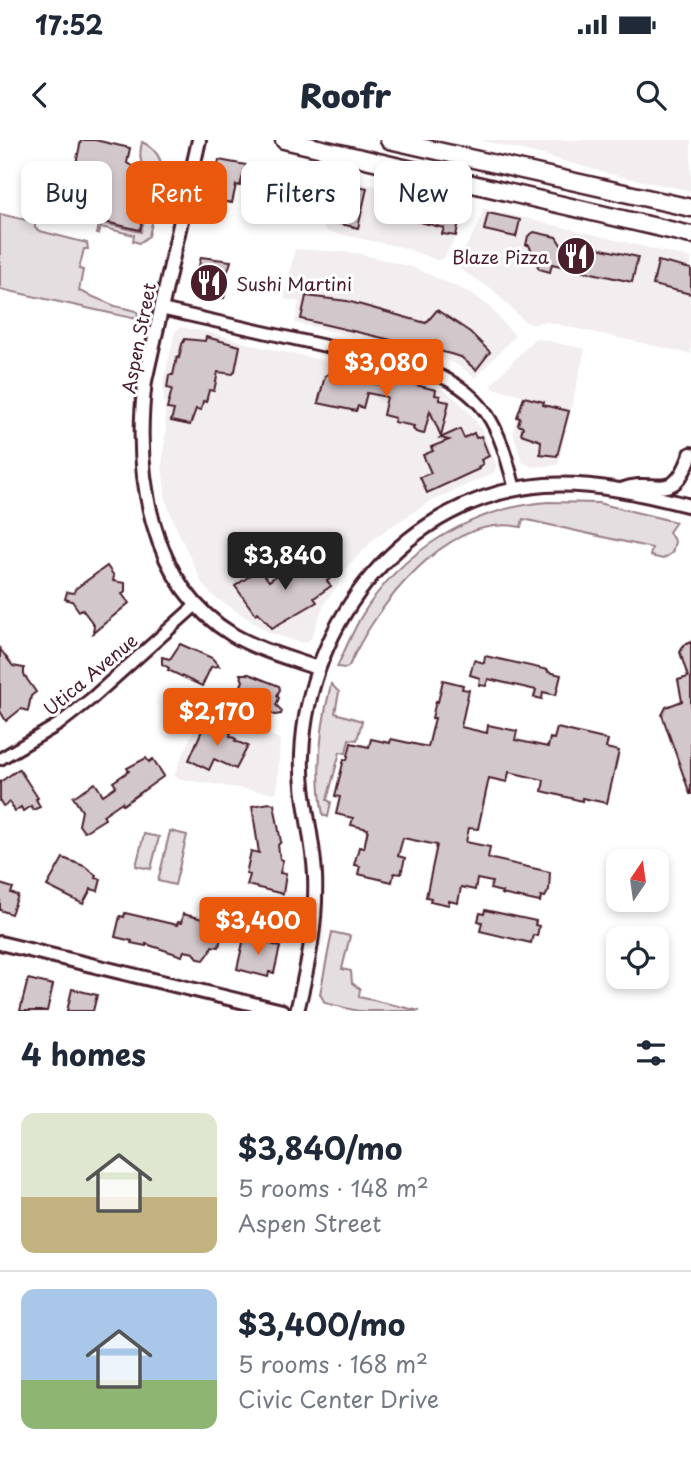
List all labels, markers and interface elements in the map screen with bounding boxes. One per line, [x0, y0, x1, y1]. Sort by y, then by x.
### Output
text: 17:52 [35, 5, 103, 44]
text: Roofr [300, 71, 391, 119]
icon: back [21, 76, 59, 114]
icon: search [632, 76, 670, 114]
chip: Buy [21, 161, 112, 224]
chip: Rent [126, 161, 227, 224]
chip: Filters [241, 161, 360, 224]
chip: New [374, 161, 472, 224]
restaurant icon: Blaze Pizza [555, 235, 597, 277]
place label: Blaze Pizza [452, 243, 550, 270]
restaurant icon: Sushi Martini [188, 262, 230, 304]
place label: Sushi Martini [236, 270, 352, 297]
street label: Aspen Street [114, 280, 162, 396]
pin: $3,080 [329, 340, 443, 399]
text: $3,080 [344, 344, 428, 379]
pin: $3,840 [228, 532, 342, 592]
text: $3,840 [244, 537, 326, 572]
street label: Utica Avenue [37, 626, 143, 721]
pin: $2,170 [160, 688, 274, 748]
text: $2,170 [179, 693, 255, 728]
north arrow [606, 849, 668, 912]
map controls [606, 849, 669, 989]
pin: $3,400 [201, 898, 315, 957]
text: $3,400 [215, 902, 301, 937]
button: locate [606, 926, 669, 989]
text: 4 homes [21, 1031, 146, 1076]
icon: filters [632, 1034, 670, 1072]
text: $3,840/mo [238, 1125, 402, 1170]
icon: home [77, 1141, 161, 1225]
text: 5 rooms · 148 m² [238, 1170, 429, 1205]
text: Aspen Street [238, 1205, 381, 1240]
text: $3,400/mo [238, 1301, 405, 1346]
icon: home [77, 1317, 161, 1401]
text: 5 rooms · 168 m² [238, 1346, 428, 1381]
text: Civic Center Drive [238, 1381, 439, 1416]

